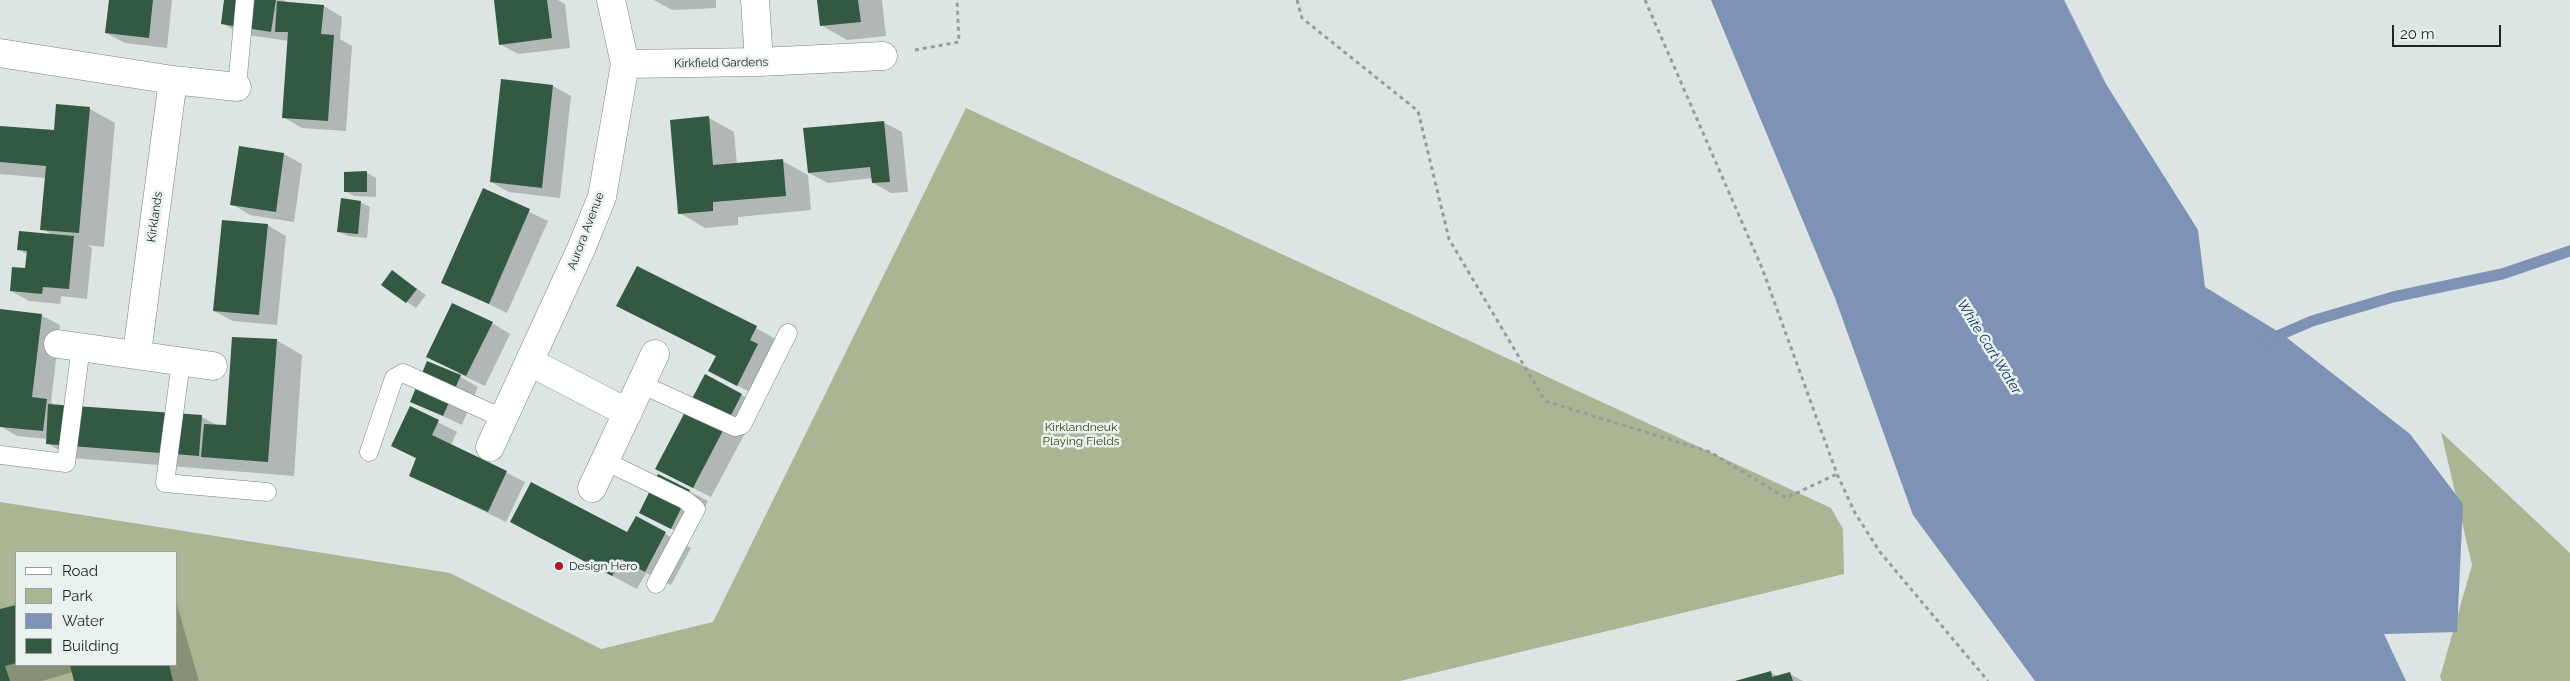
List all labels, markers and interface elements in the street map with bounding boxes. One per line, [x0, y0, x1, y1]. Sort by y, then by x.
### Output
scale bar [2395, 15, 2504, 47]
text: 20 m [2400, 25, 2435, 43]
street label: Kirkfield Gardens [674, 55, 768, 71]
street label: Aurora Avenue [565, 190, 607, 272]
street label: Kirklands [144, 191, 166, 243]
water label: White Cart Water [1953, 297, 2025, 397]
park label: Kirklandneuk Playing Fields [1043, 420, 1119, 448]
legend [15, 551, 178, 666]
place label: Design Hero [569, 559, 637, 573]
marker: Design Hero [553, 560, 565, 572]
text: Road [62, 562, 98, 580]
text: Park [62, 587, 93, 605]
text: Water [62, 612, 104, 630]
text: Building [62, 637, 119, 655]

